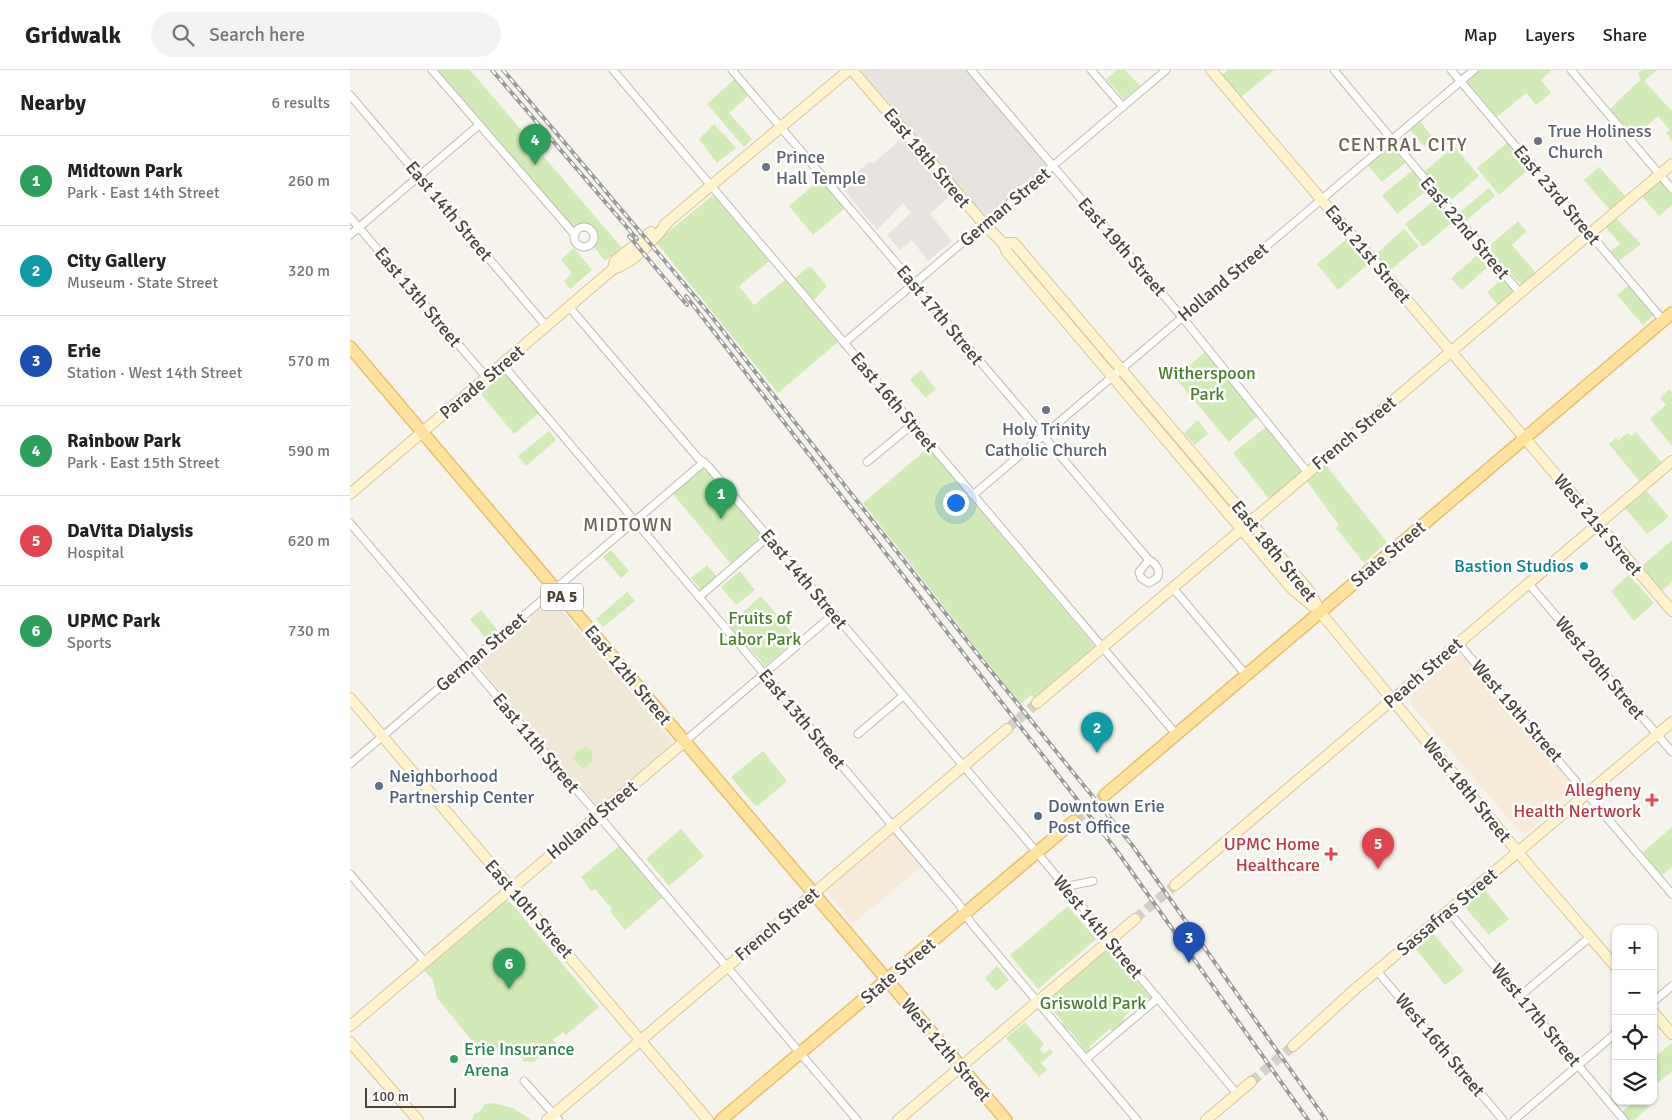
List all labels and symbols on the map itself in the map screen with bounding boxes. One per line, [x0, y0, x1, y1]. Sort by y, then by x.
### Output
street label: East 18th Street [879, 104, 975, 212]
place label: True Holiness Church [1548, 120, 1652, 163]
pin: 4 [519, 124, 551, 165]
district label: CENTRAL CITY [1338, 133, 1468, 157]
marker: True Holiness Church [1532, 135, 1544, 147]
street label: East 23rd Street [1509, 141, 1605, 249]
place label: Prince Hall Temple [776, 146, 866, 189]
street label: East 14th Street [401, 157, 497, 265]
marker: Prince Hall Temple [760, 161, 772, 173]
street label: German Street [955, 163, 1055, 251]
street label: East 22nd Street [1416, 172, 1514, 284]
street label: East 19th Street [1073, 193, 1171, 301]
street label: East 21st Street [1320, 200, 1416, 308]
street label: Holland Street [1173, 238, 1273, 326]
street label: East 13th Street [370, 243, 466, 351]
street label: East 17th Street [892, 261, 988, 369]
street label: Parade Street [435, 340, 529, 424]
street label: East 16th Street [846, 348, 942, 456]
park label: Witherspoon Park [1158, 362, 1256, 405]
street label: French Street [1307, 391, 1401, 475]
marker: Holy Trinity Catholic Church [1040, 404, 1052, 416]
place label: Holy Trinity Catholic Church [985, 418, 1107, 461]
street label: West 21st Street [1549, 470, 1647, 580]
pin: 1 [705, 478, 737, 519]
your location [943, 490, 969, 516]
street label: East 18th Street [1227, 496, 1321, 606]
district label: MIDTOWN [583, 513, 673, 537]
street label: State Street [1346, 516, 1430, 592]
street label: East 14th Street [756, 525, 852, 633]
place label: Bastion Studios [1454, 555, 1574, 577]
marker: Bastion Studios [1578, 560, 1590, 572]
road number: PA 5 [541, 584, 583, 610]
park label: Fruits of Labor Park [719, 607, 801, 650]
street label: German Street [431, 608, 531, 696]
street label: West 20th Street [1550, 612, 1650, 724]
street label: East 12th Street [580, 621, 676, 729]
street label: Peach Street [1379, 633, 1467, 713]
street label: West 19th Street [1467, 655, 1567, 767]
street label: East 13th Street [754, 665, 850, 773]
street label: East 11th Street [488, 689, 584, 797]
pin: 2 [1081, 712, 1113, 753]
street label: West 18th Street [1418, 733, 1516, 847]
place label: Neighborhood Partnership Center [389, 765, 534, 808]
street label: Holland Street [542, 776, 642, 864]
place label: Allegheny Health Nertwork [1513, 779, 1642, 822]
marker: Neighborhood Partnership Center [373, 780, 385, 792]
marker: Allegheny Health Nertwork [1645, 793, 1659, 807]
place label: Downtown Erie Post Office [1048, 795, 1165, 838]
marker: Downtown Erie Post Office [1032, 810, 1044, 822]
pin: 5 [1362, 828, 1394, 869]
place label: UPMC Home Healthcare [1224, 833, 1320, 876]
marker: UPMC Home Healthcare [1324, 847, 1338, 861]
street label: East 10th Street [480, 855, 578, 963]
street label: Sassafras Street [1392, 863, 1502, 961]
street label: West 14th Street [1048, 871, 1148, 983]
street label: French Street [730, 882, 824, 966]
pin: 3 [1173, 922, 1205, 963]
street label: State Street [856, 933, 940, 1009]
pin: 6 [493, 948, 525, 989]
street label: West 17th Street [1486, 959, 1586, 1071]
street label: West 16th Street [1390, 989, 1490, 1101]
park label: Griswold Park [1040, 992, 1146, 1014]
street label: West 12th Street [896, 994, 996, 1106]
place label: Erie Insurance Arena [464, 1038, 575, 1081]
marker: Erie Insurance Arena [448, 1053, 460, 1065]
scale bar [365, 1085, 456, 1108]

